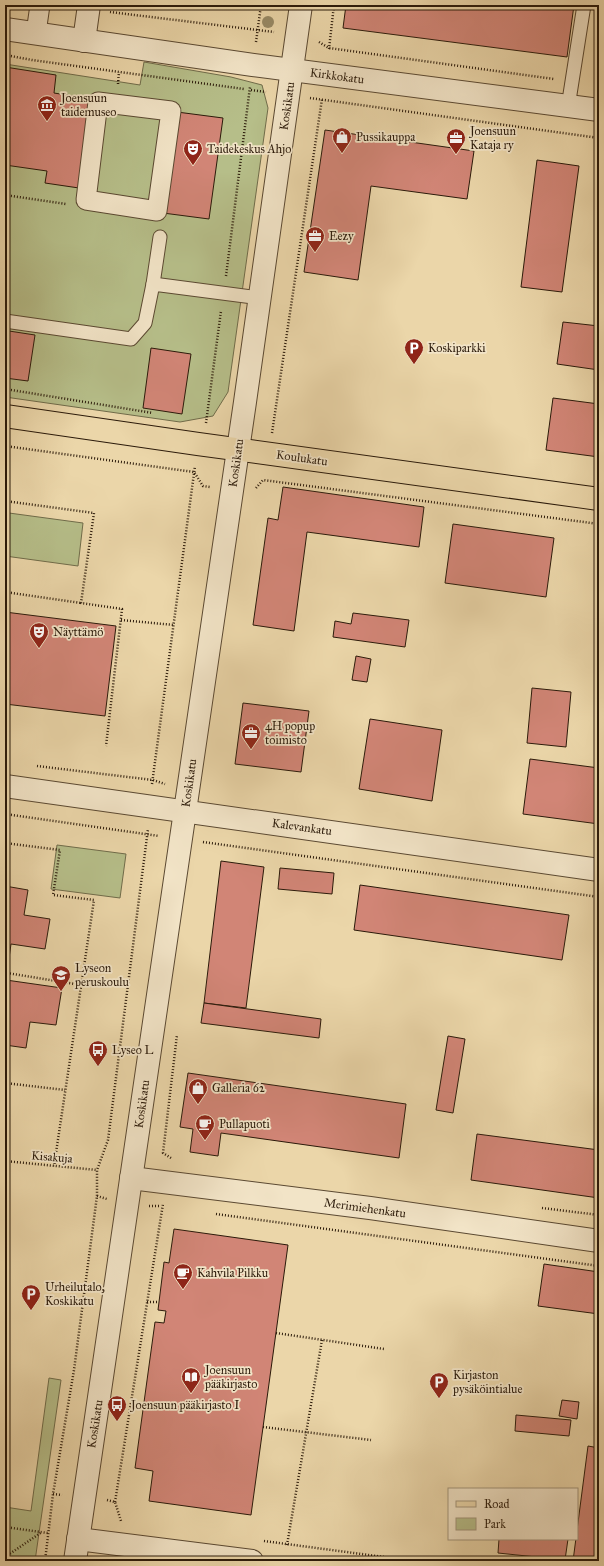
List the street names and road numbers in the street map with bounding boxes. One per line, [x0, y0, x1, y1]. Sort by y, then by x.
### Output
street label: Kirkkokatu [309, 65, 366, 87]
street label: Koskikatu [277, 80, 297, 131]
street label: Koskikatu [226, 437, 246, 488]
street label: Koulukatu [275, 447, 329, 469]
street label: Koskikatu [179, 757, 199, 808]
street label: Kalevankatu [271, 816, 333, 838]
street label: Koskikatu [132, 1078, 152, 1129]
street label: Kisakuja [31, 1148, 74, 1166]
street label: Merimiehenkatu [323, 1195, 408, 1221]
street label: Koskikatu [84, 1398, 106, 1449]

